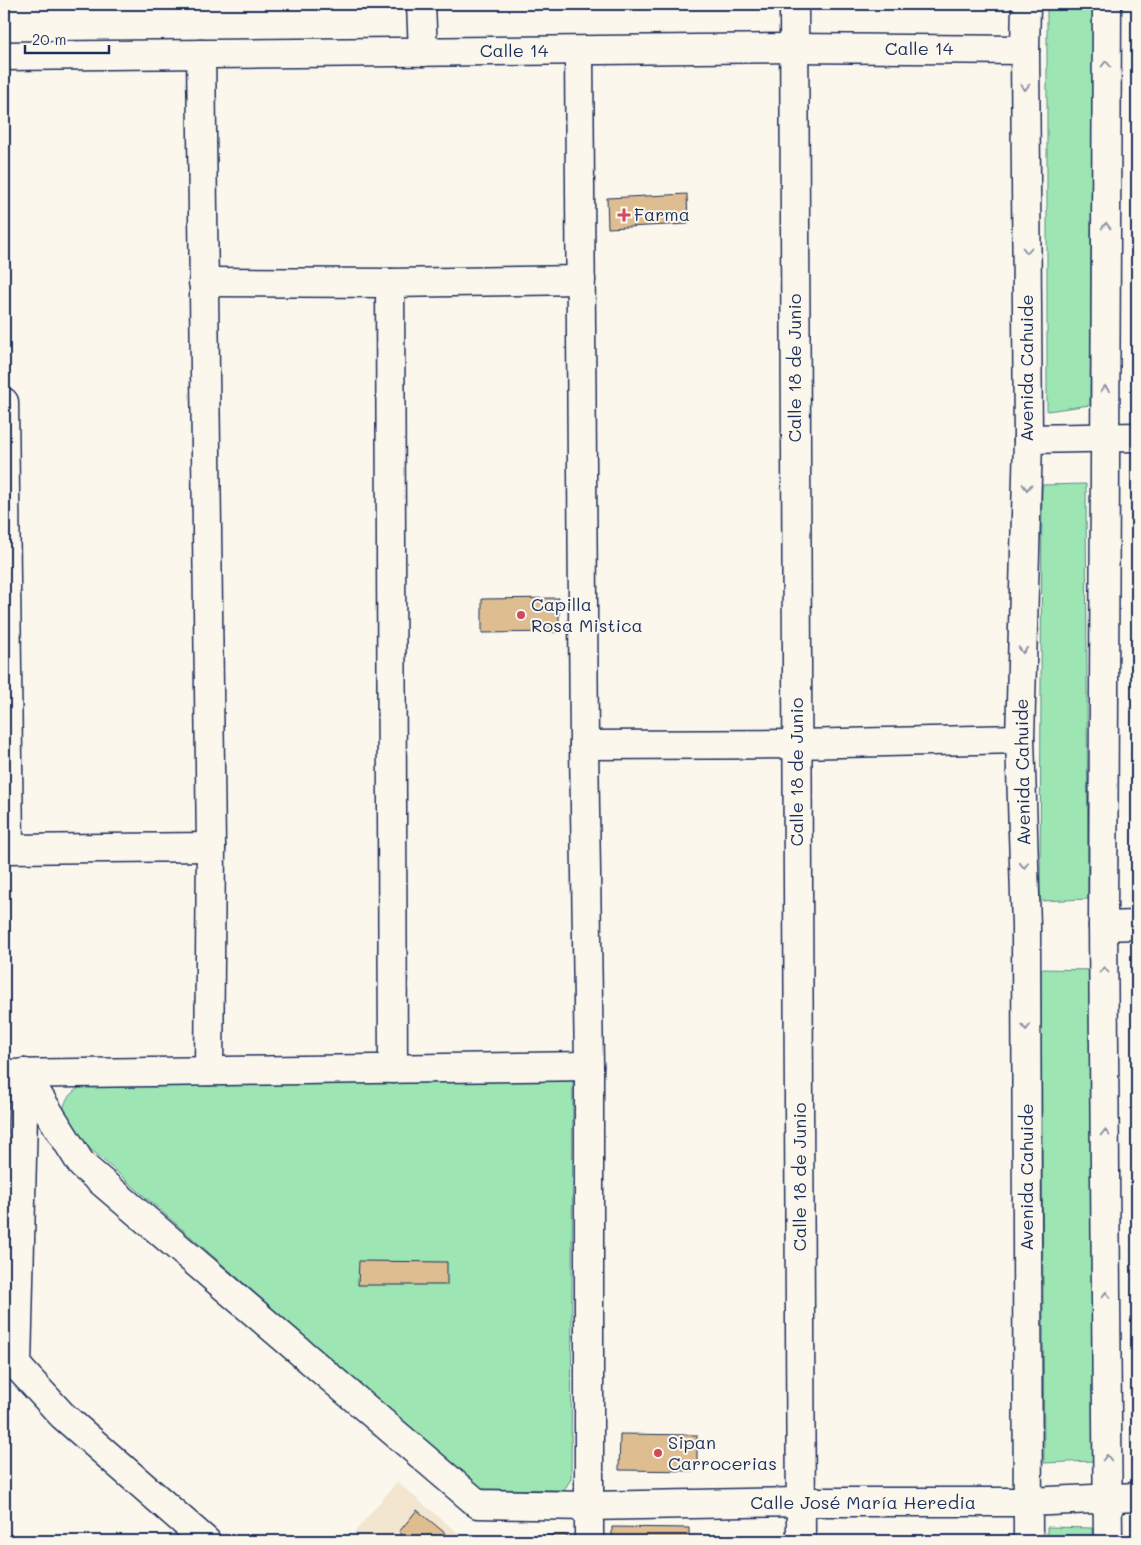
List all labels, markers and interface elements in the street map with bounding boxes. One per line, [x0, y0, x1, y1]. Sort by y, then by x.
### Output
scale bar [25, 22, 109, 54]
text: 20 m [32, 29, 66, 49]
street label: Calle 14 [885, 36, 954, 60]
street label: Calle 14 [480, 38, 549, 62]
one-way arrow [1101, 59, 1111, 67]
one-way arrow [1020, 84, 1030, 92]
place label: Farma [634, 202, 690, 226]
marker: Farma [618, 209, 630, 221]
one-way arrow [1101, 222, 1111, 230]
one-way arrow [1021, 246, 1032, 254]
street label: Calle 18 de Junio [782, 293, 806, 442]
street label: Avenida Cahuide [1014, 294, 1038, 442]
one-way arrow [1100, 384, 1110, 392]
one-way arrow [1022, 484, 1032, 492]
place label: Capilla Rosa Mistica [531, 592, 643, 637]
marker: Capilla Rosa Mistica [515, 609, 527, 621]
one-way arrow [1017, 646, 1028, 654]
street label: Calle 18 de Junio [784, 697, 808, 846]
street label: Avenida Cahuide [1009, 698, 1035, 846]
one-way arrow [1019, 861, 1030, 869]
one-way arrow [1099, 966, 1109, 974]
one-way arrow [1021, 1023, 1032, 1031]
street label: Calle 18 de Junio [787, 1102, 811, 1251]
street label: Avenida Cahuide [1014, 1103, 1038, 1251]
one-way arrow [1100, 1128, 1110, 1136]
one-way arrow [1101, 1291, 1111, 1298]
place label: Sipan Carrocerias [668, 1430, 777, 1475]
marker: Sipan Carrocerias [652, 1447, 664, 1459]
one-way arrow [1102, 1453, 1112, 1461]
street label: Calle José María Heredia [750, 1490, 976, 1514]

